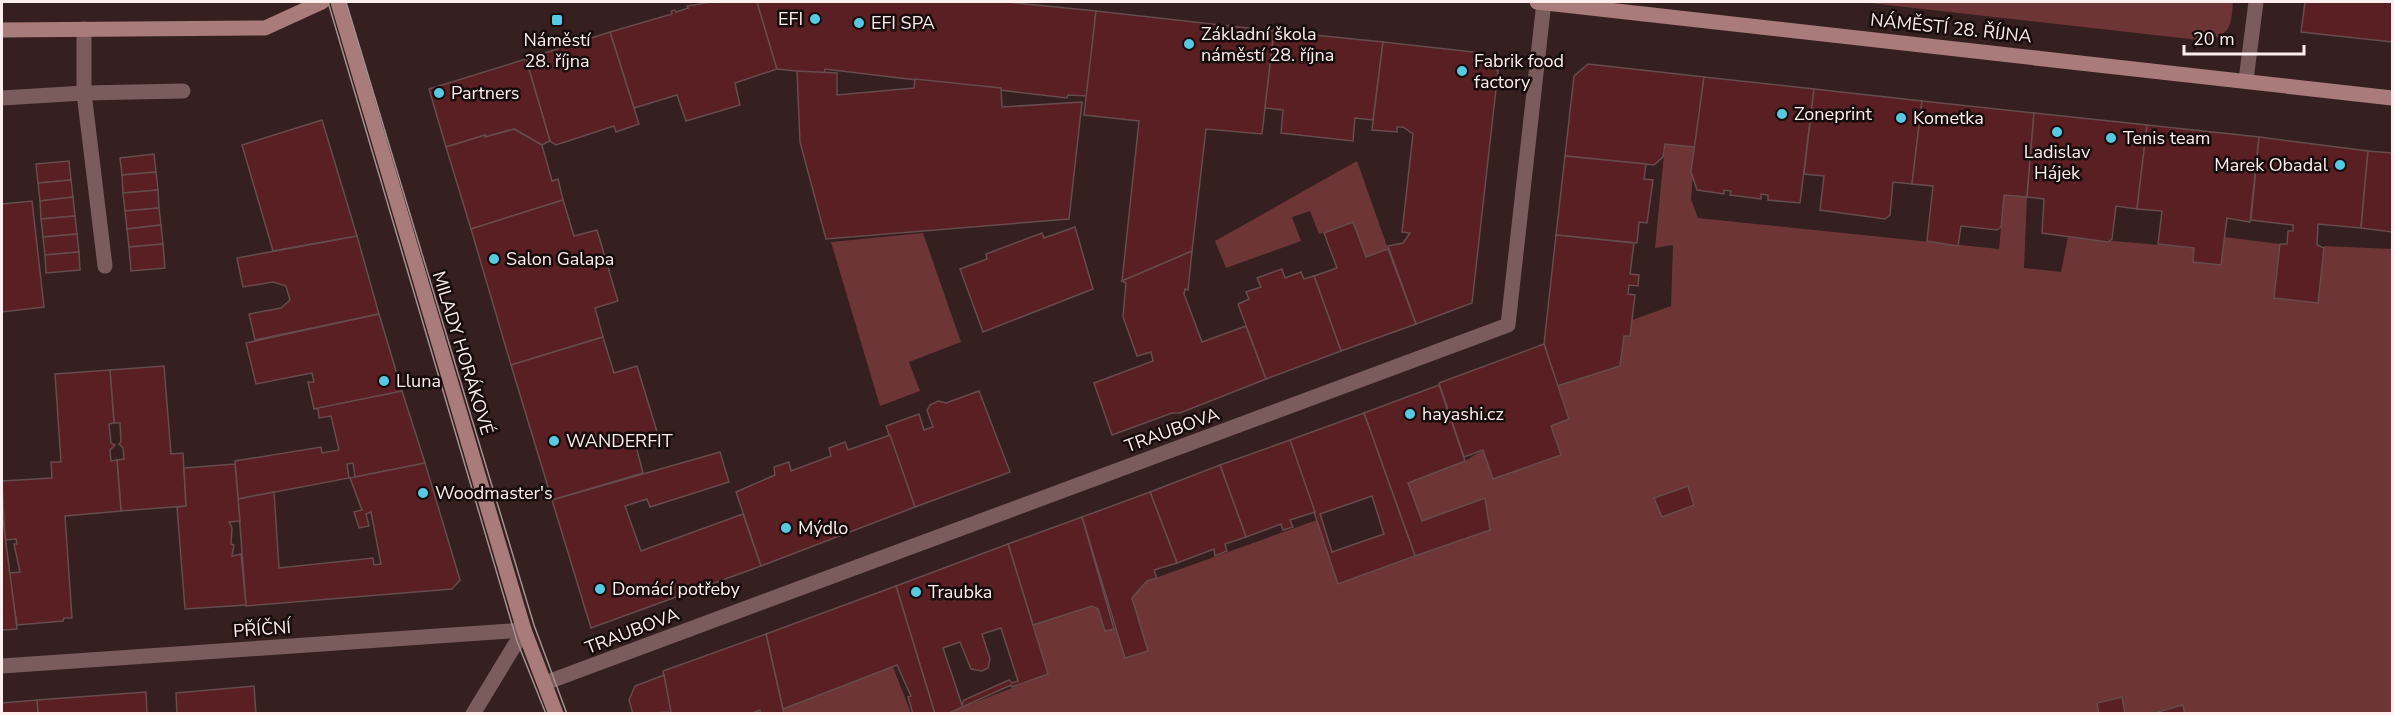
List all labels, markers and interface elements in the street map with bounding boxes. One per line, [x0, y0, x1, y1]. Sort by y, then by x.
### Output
place label: EFI [778, 7, 803, 31]
street label: NÁMĚSTÍ 28. ŘÍJNA [1869, 8, 2033, 48]
place label: EFI SPA [871, 11, 935, 35]
marker: EFI [808, 12, 822, 26]
marker: Náměstí 28. října [550, 13, 564, 27]
marker: EFI SPA [852, 16, 866, 30]
scale bar [2184, 18, 2304, 56]
place label: Základní škola náměstí 28. října [1201, 22, 1334, 67]
text: 20 m [2193, 27, 2235, 51]
place label: Náměstí 28. října [524, 28, 591, 73]
marker: Základní škola náměstí 28. října [1182, 37, 1196, 51]
place label: Fabrik food factory [1474, 49, 1564, 94]
marker: Fabrik food factory [1455, 64, 1469, 78]
place label: Partners [451, 81, 520, 105]
marker: Partners [432, 86, 446, 100]
place label: Zoneprint [1794, 102, 1872, 126]
place label: Kometka [1913, 106, 1984, 130]
marker: Zoneprint [1775, 107, 1789, 121]
marker: Kometka [1894, 111, 1908, 125]
marker: Ladislav Hájek [2050, 125, 2064, 139]
place label: Tenis team [2123, 126, 2210, 150]
marker: Tenis team [2104, 131, 2118, 145]
place label: Ladislav Hájek [2024, 140, 2091, 185]
place label: Marek Obadal [2214, 153, 2329, 177]
marker: Marek Obadal [2333, 158, 2347, 172]
place label: Salon Galapa [506, 247, 614, 271]
marker: Salon Galapa [487, 252, 501, 266]
street label: MILADY HORÁKOVÉ [427, 268, 499, 438]
place label: Lluna [396, 369, 441, 393]
marker: Lluna [377, 374, 391, 388]
street label: TRAUBOVA [1121, 402, 1223, 458]
place label: hayashi.cz [1422, 402, 1504, 426]
marker: hayashi.cz [1403, 407, 1417, 421]
place label: WANDERFIT [566, 429, 673, 453]
marker: WANDERFIT [547, 434, 561, 448]
place label: Woodmaster's [435, 481, 553, 505]
marker: Woodmaster's [416, 486, 430, 500]
place label: Mýdlo [798, 516, 848, 540]
marker: Mýdlo [779, 521, 793, 535]
place label: Domácí potřeby [612, 577, 740, 601]
place label: Traubka [928, 580, 992, 604]
marker: Domácí potřeby [593, 582, 607, 596]
marker: Traubka [909, 585, 923, 599]
street label: TRAUBOVA [581, 602, 683, 660]
street label: PŘÍČNÍ [232, 615, 293, 643]

